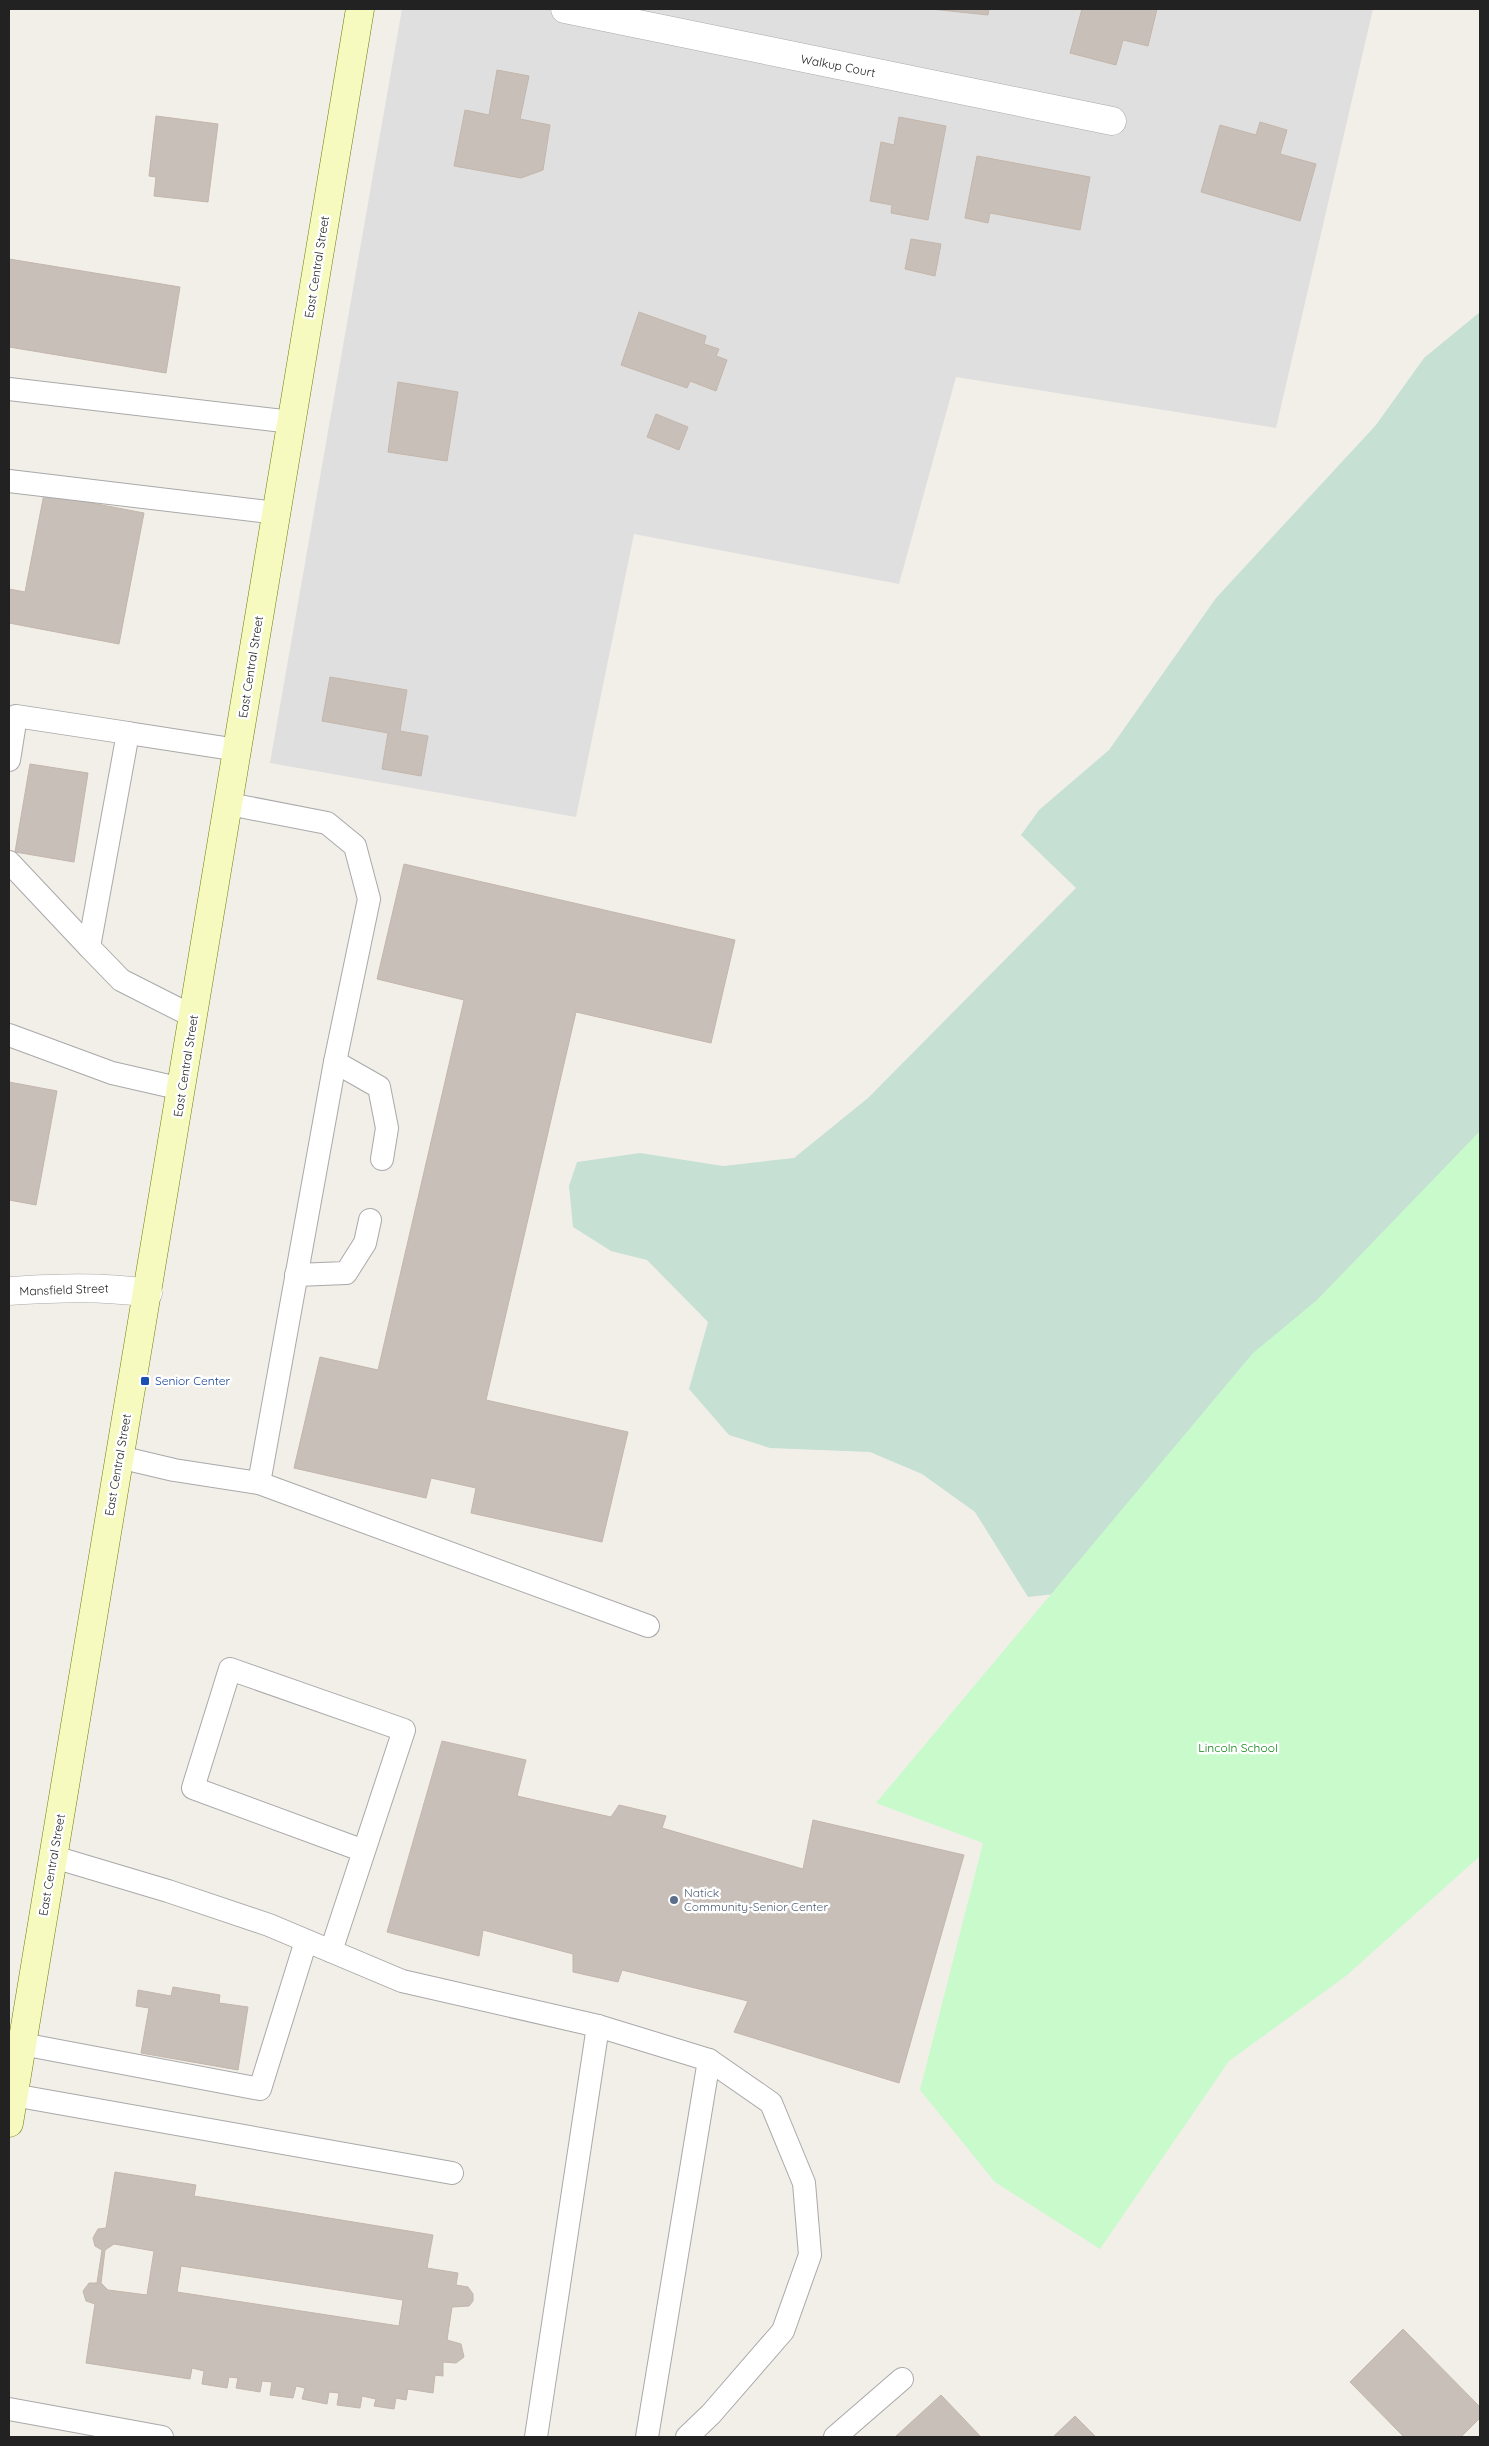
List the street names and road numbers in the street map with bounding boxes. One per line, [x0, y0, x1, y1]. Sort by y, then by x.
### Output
street label: Walkup Court [799, 51, 877, 80]
street label: East Central Street [301, 215, 332, 319]
street label: East Central Street [235, 615, 266, 719]
street label: East Central Street [170, 1014, 201, 1118]
street label: Mansfield Street [19, 1280, 109, 1299]
street label: East Central Street [101, 1413, 134, 1517]
street label: East Central Street [35, 1813, 68, 1917]

